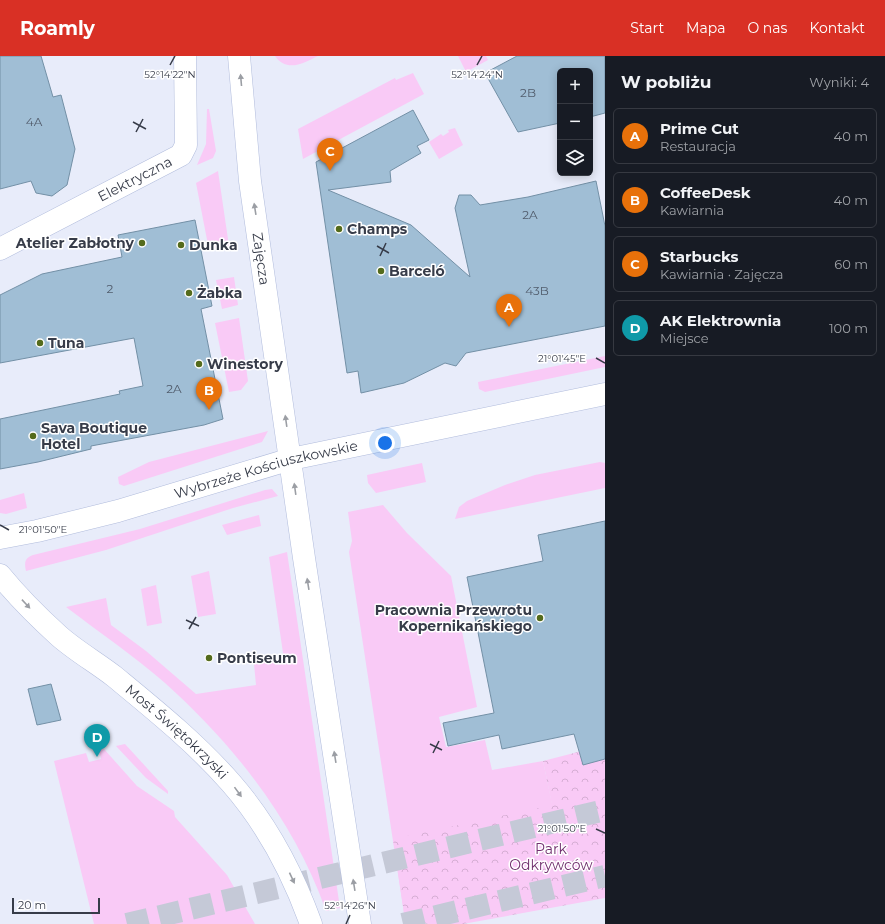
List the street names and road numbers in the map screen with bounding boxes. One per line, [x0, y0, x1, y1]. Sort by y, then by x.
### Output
street label: Elektryczna [95, 152, 175, 206]
street label: Zajęcza [248, 231, 274, 286]
street label: Wybrzeże Kościuszkowskie [172, 436, 359, 503]
street label: Most Świętokrzyski [122, 680, 232, 783]

